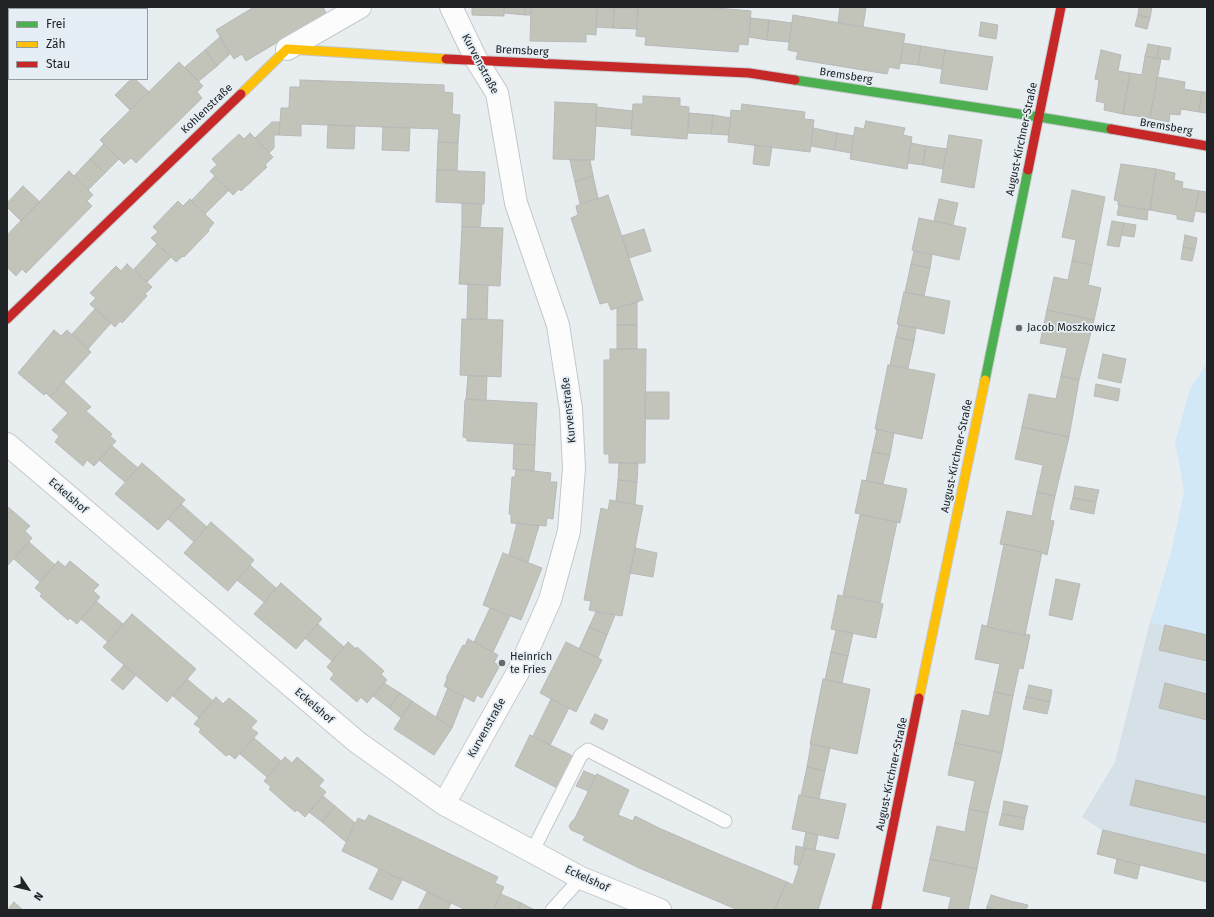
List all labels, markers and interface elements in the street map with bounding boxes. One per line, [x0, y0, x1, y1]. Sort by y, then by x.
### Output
legend [8, 8, 148, 80]
text: Frei [46, 17, 66, 31]
street label: Kurvenstraße [459, 32, 501, 96]
text: Zäh [46, 37, 66, 51]
street label: Bremsberg [495, 43, 549, 59]
text: Stau [46, 57, 70, 71]
street label: Bremsberg [819, 65, 873, 87]
street label: Kohlenstraße [179, 81, 235, 137]
street label: August-Kirchner-Straße [1004, 81, 1040, 197]
street label: Bremsberg [1139, 116, 1193, 138]
place label: Jacob Moszkowicz [1027, 321, 1115, 335]
marker: Jacob Moszkowicz [1014, 323, 1024, 333]
street label: Kurvenstraße [559, 376, 579, 444]
street label: August-Kirchner-Straße [939, 398, 975, 514]
street label: Eckelshof [46, 475, 90, 517]
place label: Heinrich te Fries [510, 650, 552, 676]
marker: Heinrich te Fries [497, 658, 507, 668]
street label: Eckelshof [292, 685, 336, 727]
street label: Kurvenstraße [465, 696, 509, 760]
street label: August-Kirchner-Straße [874, 716, 910, 832]
street label: Eckelshof [563, 863, 611, 895]
north arrow [8, 869, 48, 909]
text: N [31, 889, 46, 903]

